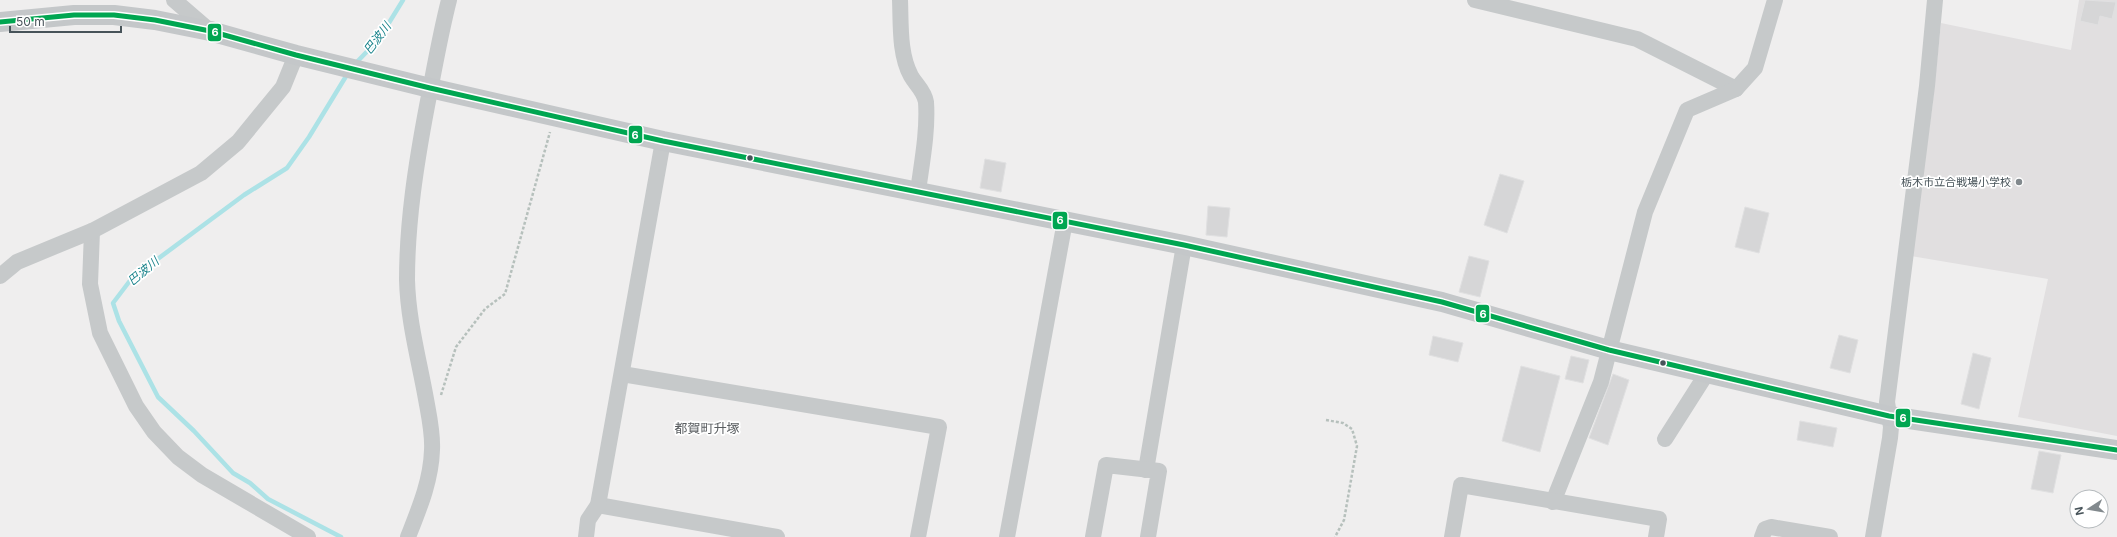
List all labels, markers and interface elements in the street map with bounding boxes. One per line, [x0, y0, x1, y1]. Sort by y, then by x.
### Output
scale bar [10, 8, 121, 34]
text: 50 m [16, 14, 45, 29]
water label: 巴波川 [360, 18, 395, 57]
line badge: 6 [207, 23, 222, 42]
text: 6 [211, 25, 219, 39]
line badge: 6 [628, 125, 643, 144]
text: 6 [631, 128, 639, 142]
unlabelled marker [745, 153, 755, 163]
place label: 栃木市立合戦場小学校 [1901, 175, 2011, 189]
marker: 栃木市立合戦場小学校 [2014, 177, 2024, 187]
line badge: 6 [1052, 211, 1068, 230]
text: 6 [1056, 213, 1064, 227]
water label: 巴波川 [124, 252, 163, 288]
line badge: 6 [1475, 304, 1490, 323]
text: 6 [1479, 307, 1487, 321]
unlabelled marker [1658, 358, 1668, 368]
line badge: 6 [1895, 408, 1911, 428]
text: 6 [1899, 411, 1907, 425]
district label: 都賀町升塚 [674, 420, 740, 436]
north arrow [2069, 489, 2109, 529]
text: N [2071, 506, 2087, 517]

